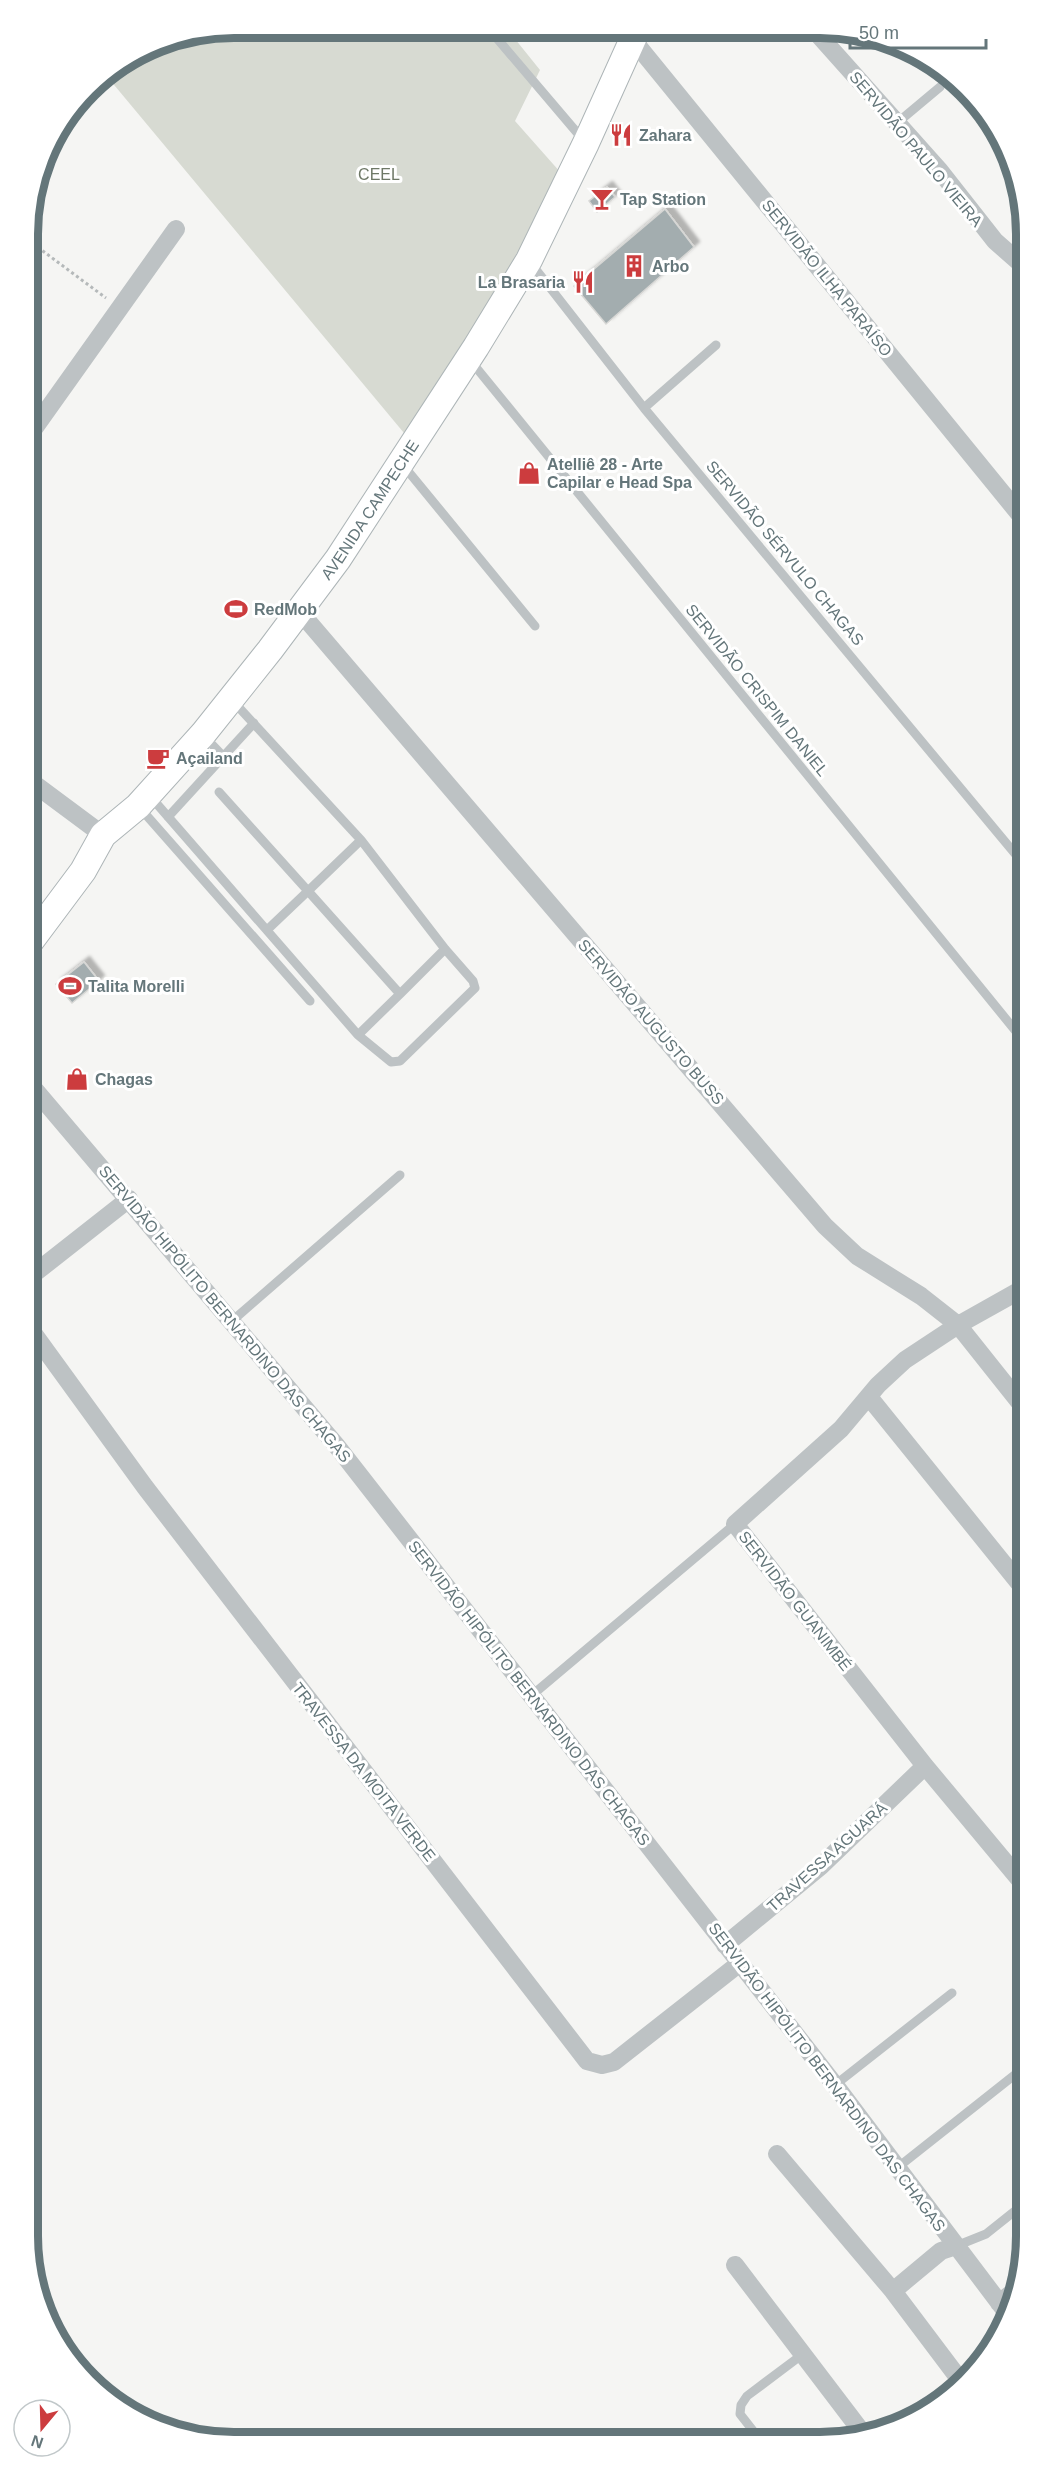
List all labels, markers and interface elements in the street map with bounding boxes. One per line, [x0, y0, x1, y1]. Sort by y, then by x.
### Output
scale bar [850, 12, 986, 50]
text: 50 m [859, 23, 899, 43]
street label: SERVIDÃO PAULO VIEIRA [846, 67, 988, 230]
restaurant icon: Zahara [608, 122, 634, 148]
place label: Zahara [639, 127, 692, 144]
park label: CEEL [358, 166, 400, 183]
bar icon: Tap Station [589, 186, 615, 212]
place label: Tap Station [620, 191, 706, 208]
street label: SERVIDÃO ILHA PARAÍSO [759, 195, 897, 359]
building icon: Arbo [621, 253, 647, 279]
place label: Arbo [652, 258, 690, 275]
restaurant icon: La Brasaria [570, 269, 596, 295]
place label: La Brasaria [478, 274, 565, 291]
street label: AVENIDA CAMPECHE [317, 437, 422, 582]
place label: Atelliê 28 - Arte Capilar e Head Spa [547, 456, 692, 491]
street label: SERVIDÃO SÉRVULO CHAGAS [703, 456, 869, 648]
shop icon: Atelliê 28 - Arte Capilar e Head Spa [516, 460, 542, 486]
sports icon: RedMob [223, 596, 249, 622]
street label: SERVIDÃO CRISPIM DANIEL [683, 600, 833, 779]
place label: RedMob [254, 601, 317, 618]
cafe icon: Açailand [145, 745, 171, 771]
place label: Açailand [176, 750, 243, 767]
street label: SERVIDÃO AUGUSTO BUSS [575, 935, 729, 1108]
sports icon: Talita Morelli [57, 973, 83, 999]
place label: Talita Morelli [88, 978, 185, 995]
shop icon: Chagas [64, 1066, 90, 1092]
place label: Chagas [95, 1071, 153, 1088]
street label: SERVIDÃO HIPÓLITO BERNARDINO DAS CHAGAS [96, 1161, 356, 1466]
street label: SERVIDÃO GUANIMBÉ [735, 1527, 856, 1674]
street label: SERVIDÃO HIPÓLITO BERNARDINO DAS CHAGAS [405, 1536, 655, 1849]
street label: TRAVESSA DA MOITA VERDE [289, 1679, 439, 1865]
street label: TRAVESSA AGUARÁ [763, 1798, 890, 1915]
street label: SERVIDÃO HIPÓLITO BERNARDINO DAS CHAGAS [705, 1918, 950, 2235]
north arrow [12, 2398, 72, 2458]
text: N [29, 2432, 46, 2452]

